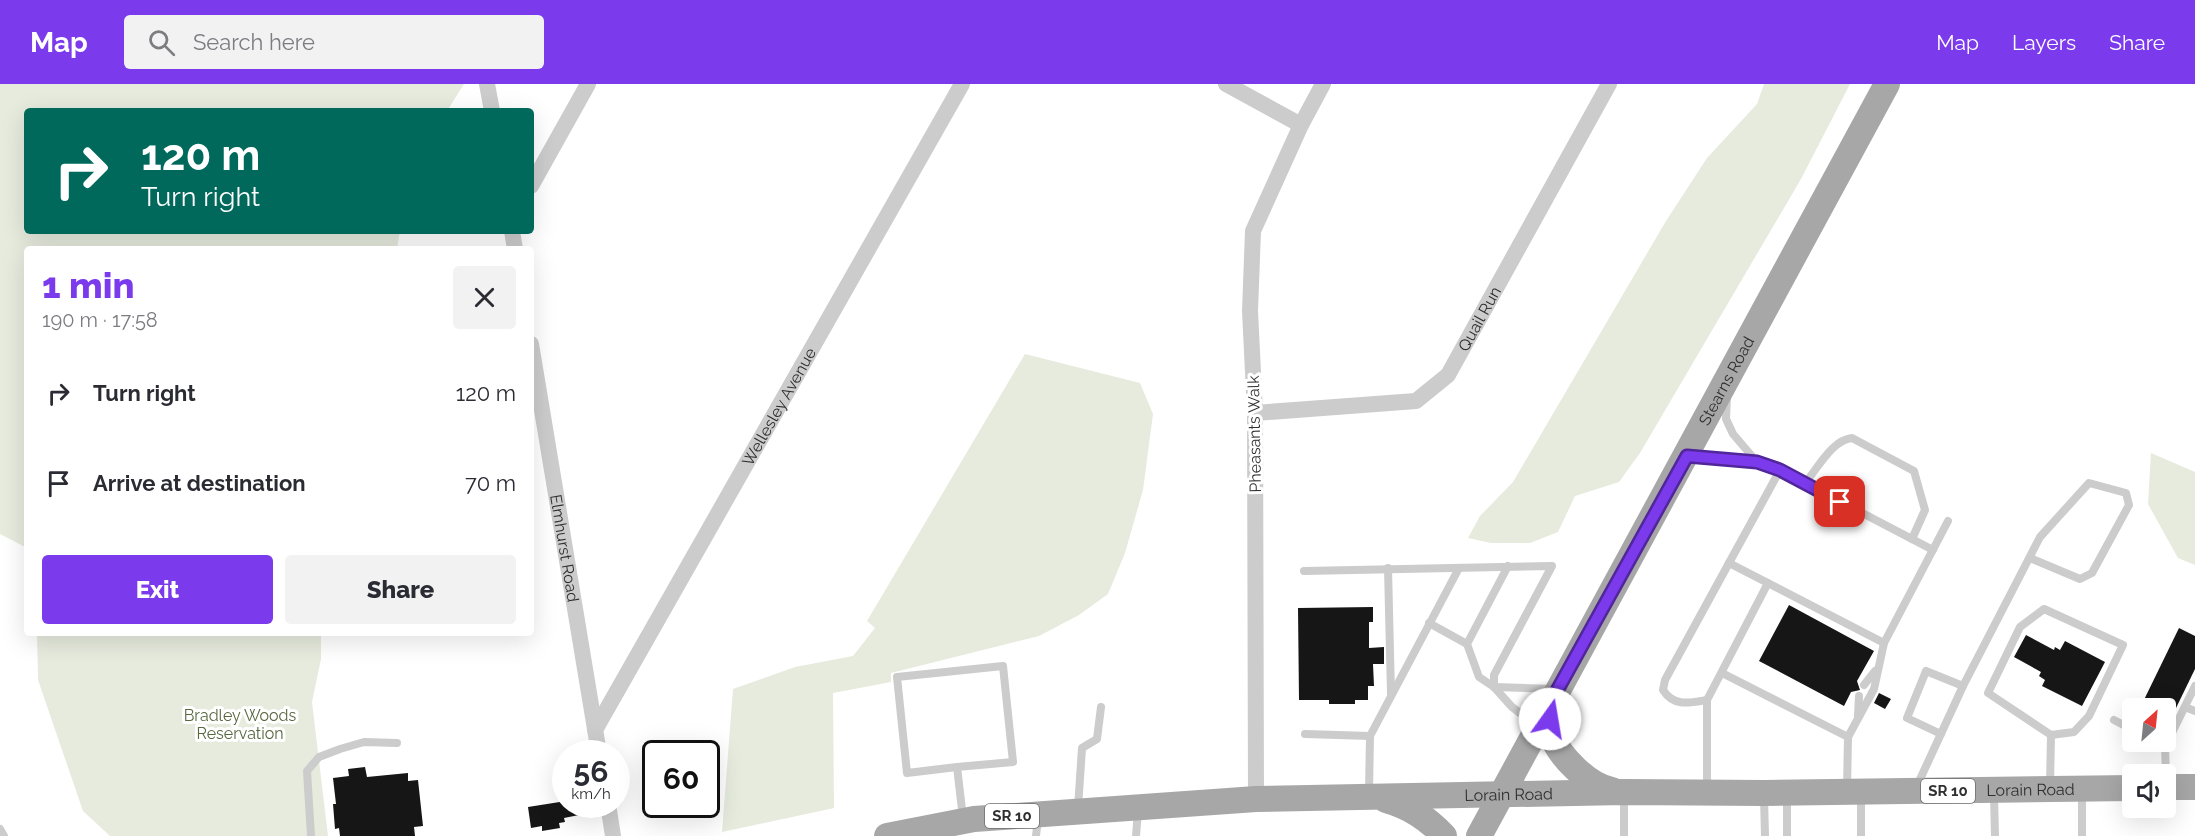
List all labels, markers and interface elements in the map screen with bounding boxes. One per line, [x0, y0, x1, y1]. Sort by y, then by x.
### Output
search box [124, 15, 544, 69]
text: Map [30, 26, 88, 59]
icon: search [145, 26, 178, 59]
text: Search here [193, 29, 315, 55]
text: Map [1936, 30, 1979, 55]
text: Layers [2012, 30, 2076, 55]
text: Share [2109, 30, 2165, 55]
text: 120 m [141, 131, 260, 180]
icon: right [42, 132, 120, 210]
text: Turn right [141, 181, 260, 212]
text: 1 min [42, 264, 134, 306]
button: close [453, 266, 516, 329]
street label: Quail Run [1454, 283, 1505, 355]
text: 190 m · 17:58 [42, 308, 158, 332]
street label: Stearns Road [1695, 333, 1758, 429]
street label: Wellesley Avenue [738, 344, 820, 469]
street label: Pheasants Walk [1244, 375, 1265, 493]
icon: right [42, 377, 75, 410]
text: Turn right [93, 380, 196, 406]
text: 120 m [456, 380, 516, 406]
icon: arrive [42, 467, 75, 500]
text: Arrive at destination [93, 470, 306, 496]
text: 70 m [465, 470, 516, 496]
pin [1814, 476, 1865, 527]
icon: arrive [1823, 485, 1856, 518]
street label: Elmhurst Road [546, 493, 583, 604]
button: Exit [42, 555, 273, 624]
button: Share [285, 555, 516, 624]
position arrow [1518, 687, 1582, 751]
north arrow [2122, 698, 2176, 752]
map controls [2122, 698, 2176, 818]
park label: Bradley Woods Reservation [184, 706, 297, 743]
speed limit sign: 60 [642, 740, 720, 818]
text: 56 [574, 754, 608, 789]
button: sound [2122, 764, 2176, 818]
road number: SR 10 [1921, 779, 1975, 803]
street label: Lorain Road [1986, 780, 2075, 800]
street label: Lorain Road [1464, 784, 1553, 805]
text: km/h [571, 785, 611, 803]
road number: SR 10 [985, 804, 1039, 828]

